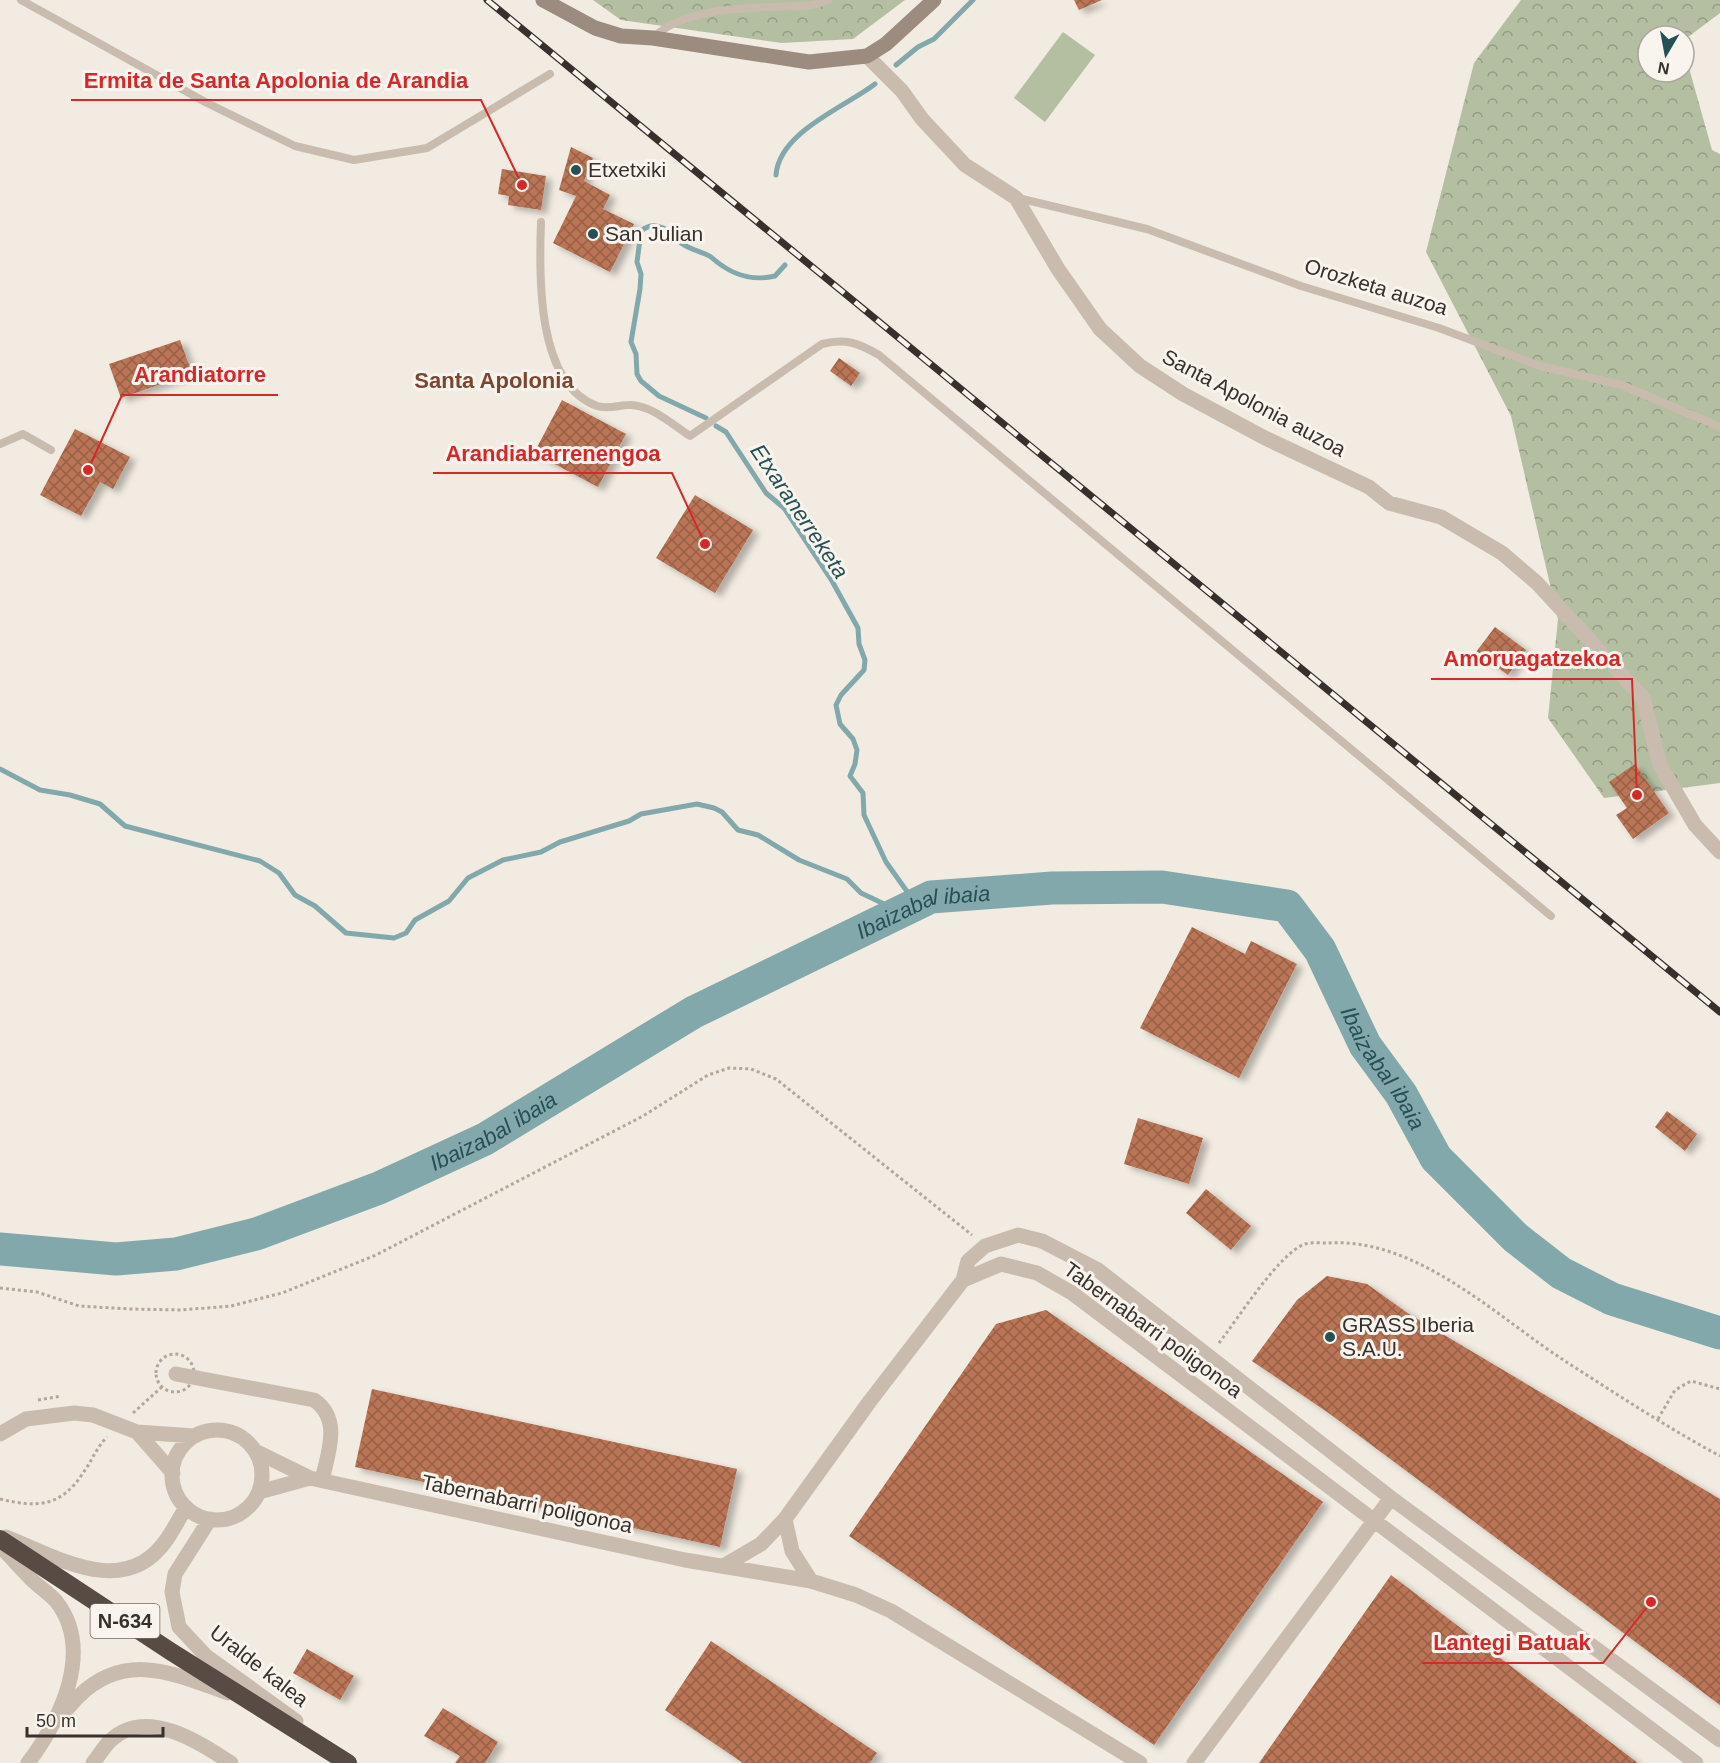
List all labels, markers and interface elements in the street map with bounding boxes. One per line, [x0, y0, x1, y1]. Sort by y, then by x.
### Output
north arrow [1636, 24, 1696, 84]
text: N [1656, 59, 1671, 78]
callout: Ermita de Santa Apolonia de Arandia [71, 60, 481, 100]
text: Ermita de Santa Apolonia de Arandia [84, 68, 469, 93]
place label: Etxetxiki [588, 158, 666, 181]
marker: Etxetxiki [569, 163, 583, 177]
place label: San Julian [605, 222, 703, 245]
marker: San Julian [586, 227, 600, 241]
street label: Orozketa auzoa [1302, 254, 1451, 319]
street label: Santa Apolonia auzoa [1159, 344, 1350, 461]
callout: Arandiatorre [122, 355, 278, 395]
text: Arandiatorre [134, 362, 266, 387]
district label: Santa Apolonia [414, 368, 574, 393]
callout: Arandiabarrenengoa [433, 433, 672, 473]
water label: Etxaranerreketa [745, 439, 854, 583]
text: Arandiabarrenengoa [445, 441, 661, 466]
callout: Amoruagatzekoa [1431, 639, 1632, 679]
text: Amoruagatzekoa [1443, 646, 1621, 671]
water label: Ibaizabal ibaia [852, 881, 991, 944]
water label: Ibaizabal ibaia [1335, 1002, 1430, 1134]
water label: Ibaizabal ibaia [426, 1087, 561, 1176]
street label: Tabernabarri poligonoa [1060, 1257, 1247, 1402]
place label: GRASS Iberia S.A.U. [1342, 1313, 1474, 1360]
marker: GRASS Iberia S.A.U. [1323, 1330, 1337, 1344]
street label: Tabernabarri poligonoa [420, 1470, 635, 1537]
road number: N-634 [90, 1604, 160, 1638]
street label: Uralde kalea [206, 1620, 313, 1711]
callout: Lantegi Batuak [1422, 1623, 1603, 1663]
text: Lantegi Batuak [1433, 1630, 1592, 1655]
scale bar [27, 1700, 164, 1738]
text: 50 m [36, 1711, 76, 1731]

